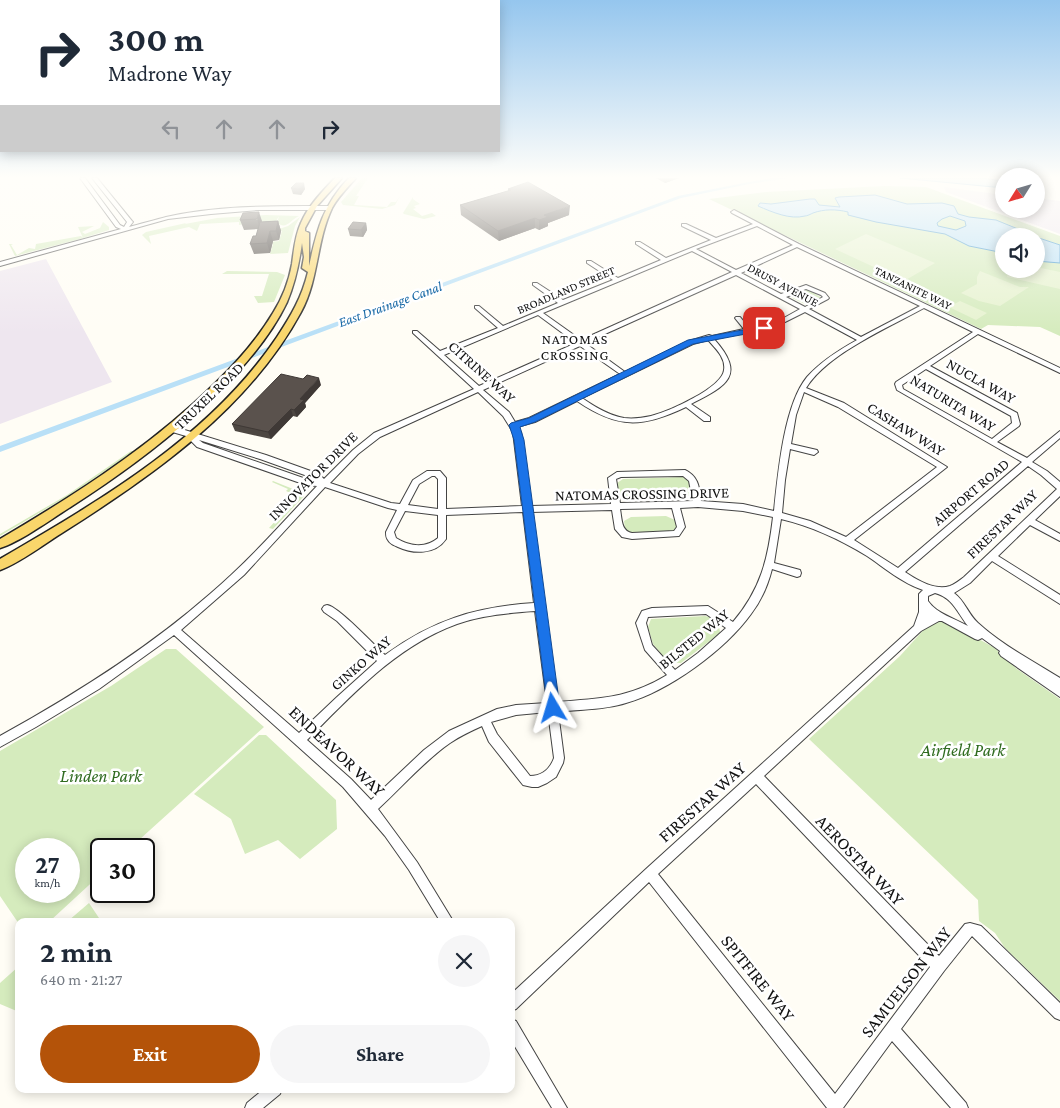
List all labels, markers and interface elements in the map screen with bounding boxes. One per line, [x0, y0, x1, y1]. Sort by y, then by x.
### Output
icon: right [25, 20, 90, 85]
text: 300 m [108, 20, 204, 59]
text: Madrone Way [108, 61, 231, 86]
icon: left [157, 115, 185, 143]
icon: ahead [210, 115, 238, 143]
icon: ahead [263, 115, 291, 143]
icon: right [316, 115, 344, 143]
north arrow [995, 168, 1045, 218]
map controls [995, 168, 1045, 278]
button: sound [995, 228, 1045, 278]
street label: DRUSY AVENUE [745, 260, 821, 310]
street label: BROADLAND STREET [515, 263, 618, 317]
street label: TANZANITE WAY [872, 263, 954, 313]
water label: East Drainage Canal [336, 278, 445, 330]
pin [743, 307, 785, 349]
icon: arrive [750, 314, 778, 342]
district label: NATOMAS CROSSING [541, 331, 609, 363]
street label: CITRINE WAY [445, 338, 519, 406]
street label: NUCLA WAY [944, 355, 1018, 407]
street label: TRUXEL ROAD [171, 359, 247, 433]
street label: NATURITA WAY [907, 371, 999, 435]
street label: CASHAW WAY [864, 399, 948, 459]
street label: INNOVATOR DRIVE [265, 428, 361, 524]
street label: AIRPORT ROAD [930, 455, 1012, 529]
street label: NATOMAS CROSSING DRIVE [555, 484, 729, 504]
street label: FIRESTAR WAY [963, 486, 1041, 562]
street label: BILSTED WAY [656, 606, 732, 672]
street label: GINKO WAY [328, 633, 394, 693]
position arrow [526, 681, 578, 733]
street label: ENDEAVOR WAY [285, 702, 389, 801]
park label: Airfield Park [920, 740, 1006, 760]
street label: FIRESTAR WAY [654, 757, 750, 846]
park label: Linden Park [60, 766, 143, 786]
street label: AEROSTAR WAY [812, 811, 908, 910]
speed limit sign: 30 [90, 838, 155, 903]
text: 27 [35, 851, 60, 878]
text: km/h [35, 876, 60, 890]
street label: SAMUELSON WAY [857, 922, 956, 1041]
street label: SPITFIRE WAY [717, 931, 799, 1025]
text: 2 min [40, 935, 112, 968]
button: close [438, 935, 490, 987]
text: 640 m · 21:27 [40, 971, 122, 988]
button: Exit [40, 1025, 260, 1083]
button: Share [270, 1025, 490, 1083]

